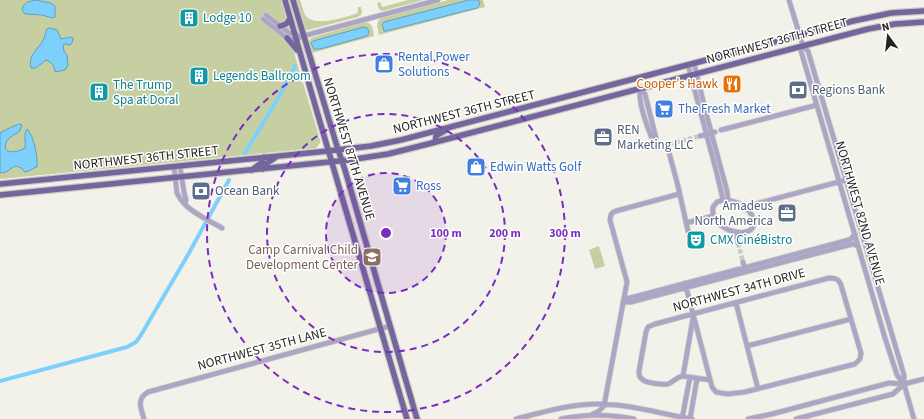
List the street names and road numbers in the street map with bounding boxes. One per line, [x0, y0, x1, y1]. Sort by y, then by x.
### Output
street label: NORTHWEST 36TH STREET [704, 13, 850, 69]
street label: NORTHWEST 87TH AVENUE [319, 76, 379, 223]
street label: NORTHWEST 36TH STREET [391, 86, 537, 138]
street label: NORTHWEST 82ND AVENUE [831, 139, 889, 287]
street label: NORTHWEST 36TH STREET [73, 141, 219, 175]
street label: NORTHWEST 34TH DRIVE [671, 264, 807, 316]
street label: NORTHWEST 35TH LANE [196, 323, 329, 375]

